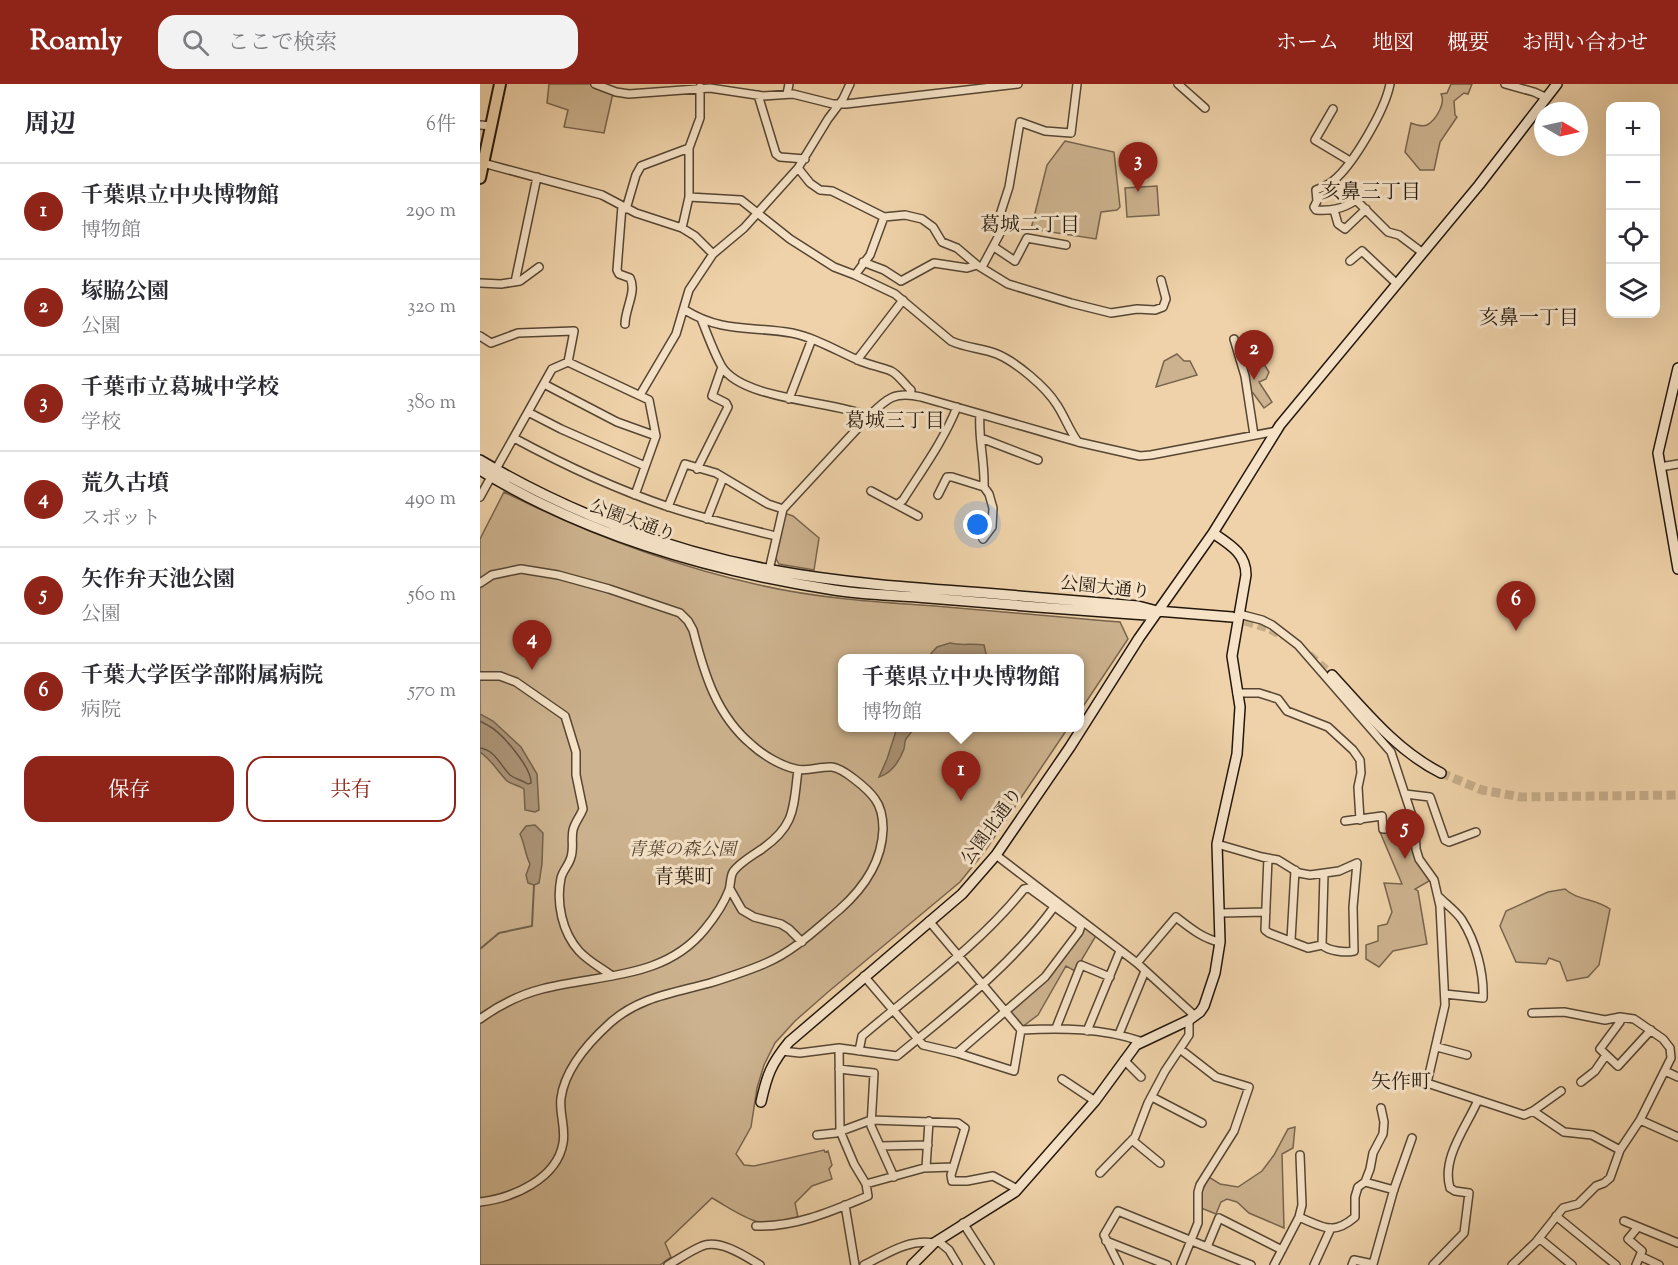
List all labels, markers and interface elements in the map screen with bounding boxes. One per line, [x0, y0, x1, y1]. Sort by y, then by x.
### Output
search box [158, 15, 578, 69]
text: Roamly [30, 22, 122, 62]
icon: search [179, 26, 212, 59]
text: ここで検索 [227, 28, 337, 60]
text: ホーム [1276, 29, 1339, 59]
text: 地図 [1372, 29, 1414, 59]
text: 概要 [1447, 29, 1489, 59]
text: お問い合わせ [1522, 29, 1648, 59]
north arrow [1534, 102, 1588, 156]
map controls [1606, 102, 1660, 318]
button: + [1606, 102, 1660, 156]
text: 周辺 [24, 107, 76, 144]
text: 6件 [426, 111, 456, 140]
pin: 3 [1118, 142, 1158, 192]
button: − [1606, 156, 1660, 210]
district label: 亥鼻三丁目 [1321, 179, 1421, 208]
text: 千葉県立中央博物館 [81, 181, 279, 213]
text: 1 [40, 197, 47, 226]
text: 290 m [406, 197, 456, 226]
button: locate [1606, 210, 1660, 264]
district label: 葛城二丁目 [980, 212, 1080, 241]
text: 博物館 [81, 217, 141, 246]
button: layers [1606, 264, 1660, 318]
text: 塚脇公園 [81, 277, 169, 309]
text: 2 [39, 293, 48, 322]
text: 320 m [407, 293, 456, 322]
district label: 亥鼻一丁目 [1479, 305, 1579, 334]
text: 公園 [81, 313, 121, 342]
pin: 2 [1234, 330, 1274, 380]
text: 千葉市立葛城中学校 [81, 373, 279, 405]
text: 3 [39, 389, 48, 418]
text: 380 m [407, 389, 456, 418]
district label: 葛城三丁目 [845, 408, 945, 437]
text: 学校 [81, 409, 121, 438]
text: 荒久古墳 [81, 469, 169, 501]
text: 4 [38, 485, 49, 514]
text: 490 m [405, 485, 456, 514]
street label: 公園大通り [585, 494, 679, 550]
text: スポット [81, 505, 161, 534]
your location [963, 510, 992, 539]
text: 矢作弁天池公園 [81, 565, 235, 597]
street label: 公園大通り [1059, 571, 1151, 607]
text: 5 [40, 581, 47, 610]
text: 560 m [408, 581, 456, 610]
pin: 6 [1496, 582, 1536, 631]
text: 公園 [81, 601, 121, 630]
pin: 4 [512, 620, 552, 670]
popup [838, 654, 1084, 732]
text: 千葉大学医学部附属病院 [81, 661, 323, 693]
text: 千葉県立中央博物館 [862, 663, 1060, 695]
text: 6 [39, 677, 48, 706]
text: 570 m [408, 677, 456, 706]
text: 病院 [81, 697, 121, 726]
text: 博物館 [862, 699, 922, 728]
pin: 1 [942, 752, 980, 801]
button: 保存 [24, 756, 234, 822]
button: 共有 [246, 756, 456, 822]
street label: 公園北通り [956, 783, 1030, 871]
pin: 5 [1386, 810, 1424, 859]
park label: 青葉の森公園 [628, 838, 739, 864]
district label: 青葉町 [654, 864, 714, 893]
district label: 矢作町 [1371, 1069, 1431, 1098]

